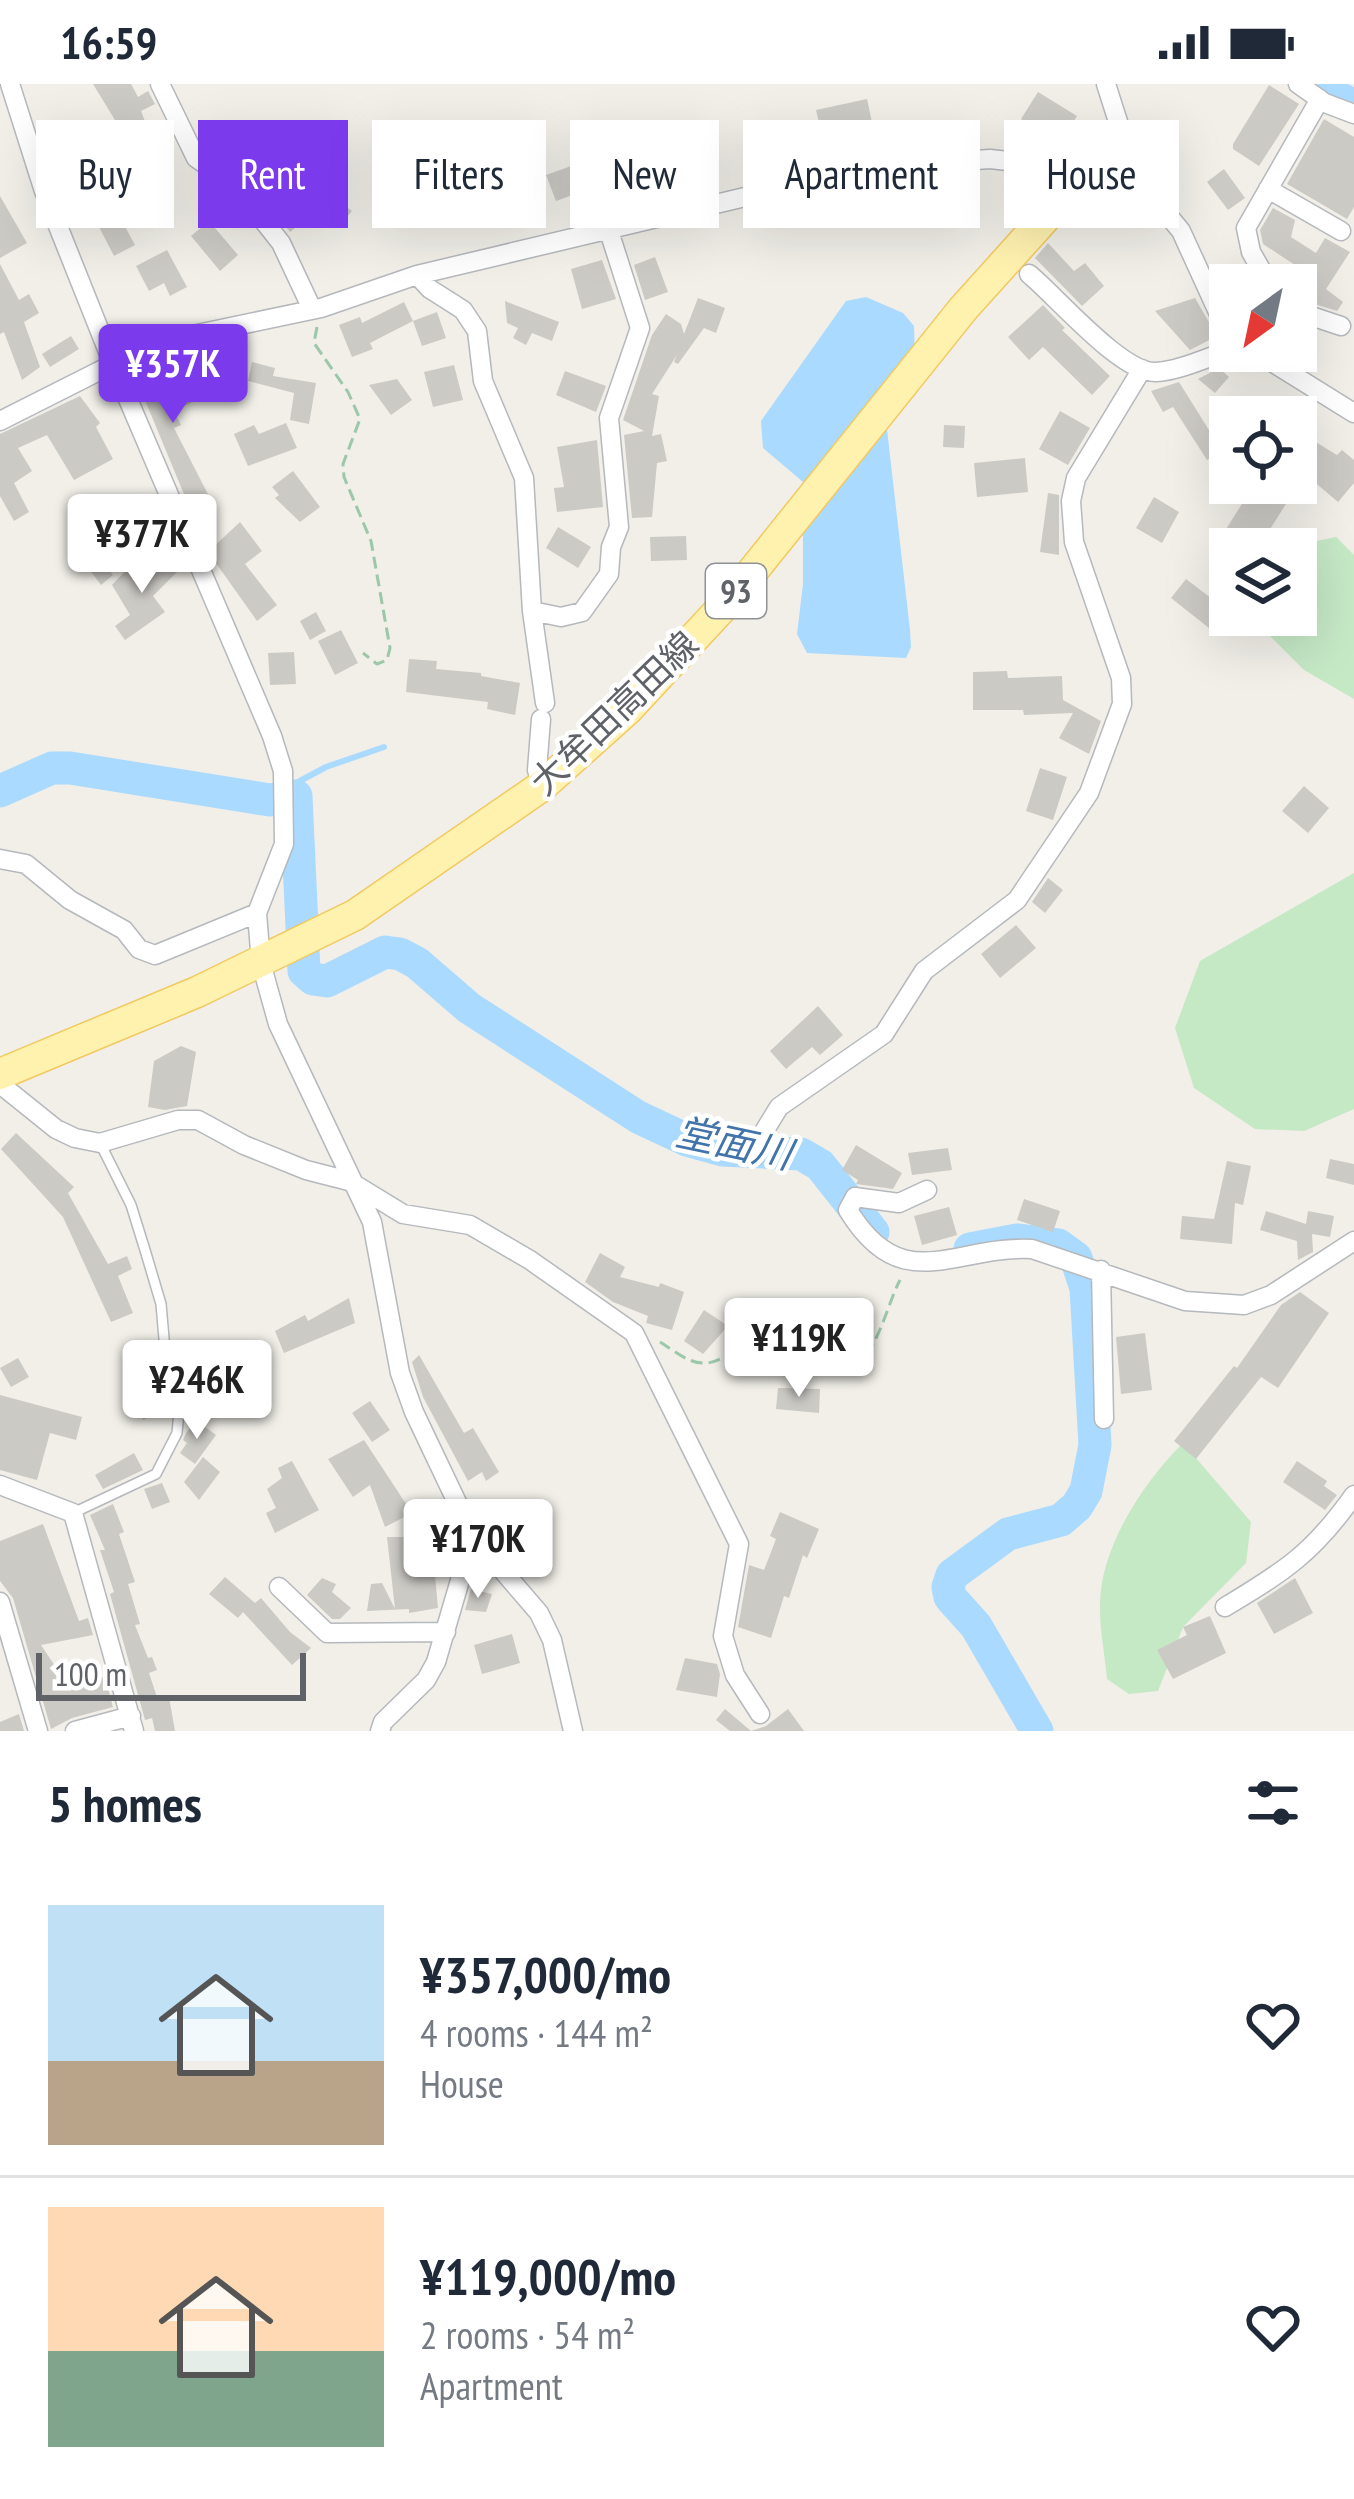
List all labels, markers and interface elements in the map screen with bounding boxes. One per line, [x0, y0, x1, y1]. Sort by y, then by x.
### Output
text: 16:59 [60, 13, 157, 71]
chip: Buy [36, 120, 174, 228]
chip: Rent [198, 120, 348, 228]
chip: Filters [372, 120, 546, 228]
chip: New [570, 120, 719, 228]
chip: Apartment [743, 120, 980, 228]
chip: House [1004, 120, 1179, 228]
north arrow [1209, 264, 1317, 372]
map controls [1209, 264, 1317, 636]
pin: ¥357K [89, 324, 257, 426]
text: ¥357K [126, 337, 220, 388]
button: locate [1209, 396, 1317, 504]
pin: ¥377K [58, 494, 226, 596]
text: ¥377K [95, 507, 189, 558]
button: layers [1209, 528, 1317, 636]
road number: 93 [706, 564, 766, 618]
street label: 大牟田高田線 [520, 621, 708, 805]
water label: 堂面川 [672, 1105, 801, 1180]
pin: ¥119K [715, 1298, 883, 1400]
text: ¥119K [752, 1311, 846, 1362]
pin: ¥246K [113, 1340, 281, 1442]
text: ¥246K [150, 1353, 244, 1404]
pin: ¥170K [394, 1499, 562, 1601]
text: ¥170K [431, 1512, 525, 1563]
scale bar [36, 1647, 306, 1700]
text: 100 m [54, 1652, 127, 1695]
text: 5 homes [48, 1770, 202, 1836]
icon: filters [1240, 1770, 1306, 1836]
text: ¥357,000/mo [420, 1941, 671, 2007]
icon: home [144, 1953, 288, 2097]
icon: heart [1240, 1992, 1306, 2058]
text: 4 rooms · 144 m² [420, 2007, 653, 2058]
text: House [420, 2058, 504, 2109]
text: ¥119,000/mo [420, 2243, 676, 2309]
icon: home [144, 2255, 288, 2399]
icon: heart [1240, 2294, 1306, 2360]
text: 2 rooms · 54 m² [420, 2309, 635, 2360]
text: Apartment [420, 2360, 563, 2411]

